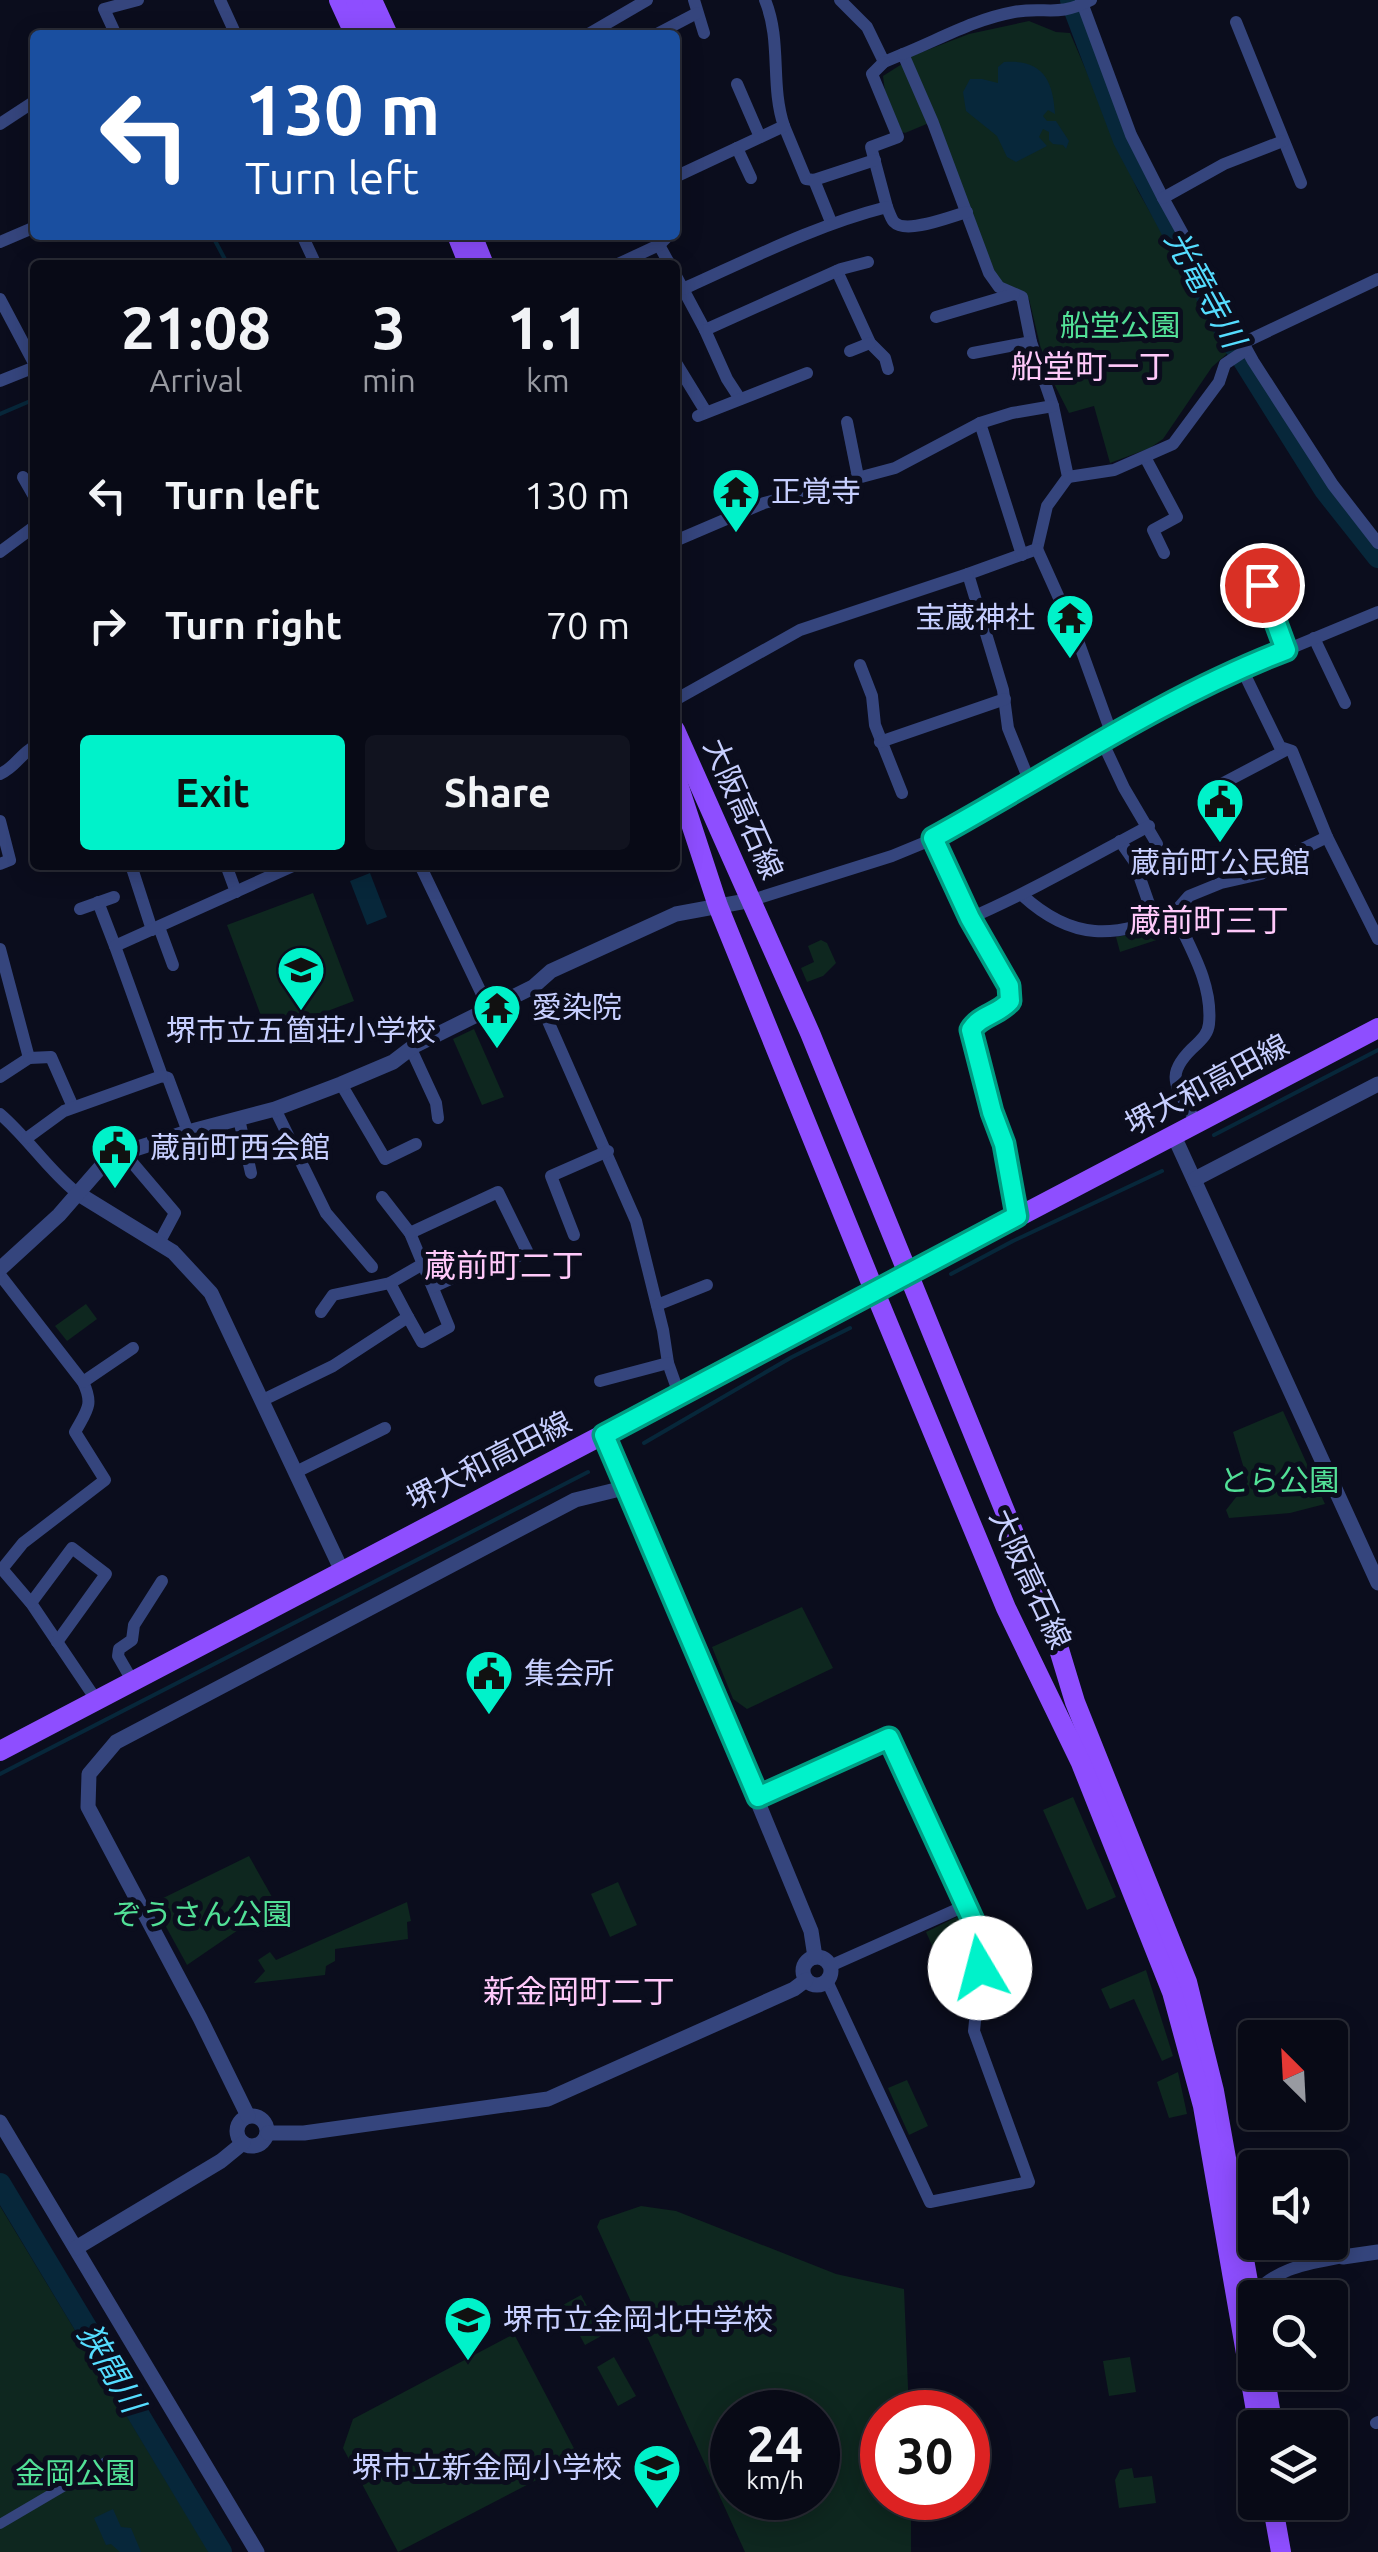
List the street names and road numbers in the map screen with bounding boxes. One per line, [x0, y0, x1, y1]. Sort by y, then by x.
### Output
street label: 大阪高石線 [698, 733, 790, 884]
street label: 堺大和高田線 [1119, 1027, 1294, 1141]
street label: 堺大和高田線 [401, 1404, 576, 1516]
street label: 大阪高石線 [984, 1503, 1078, 1654]

